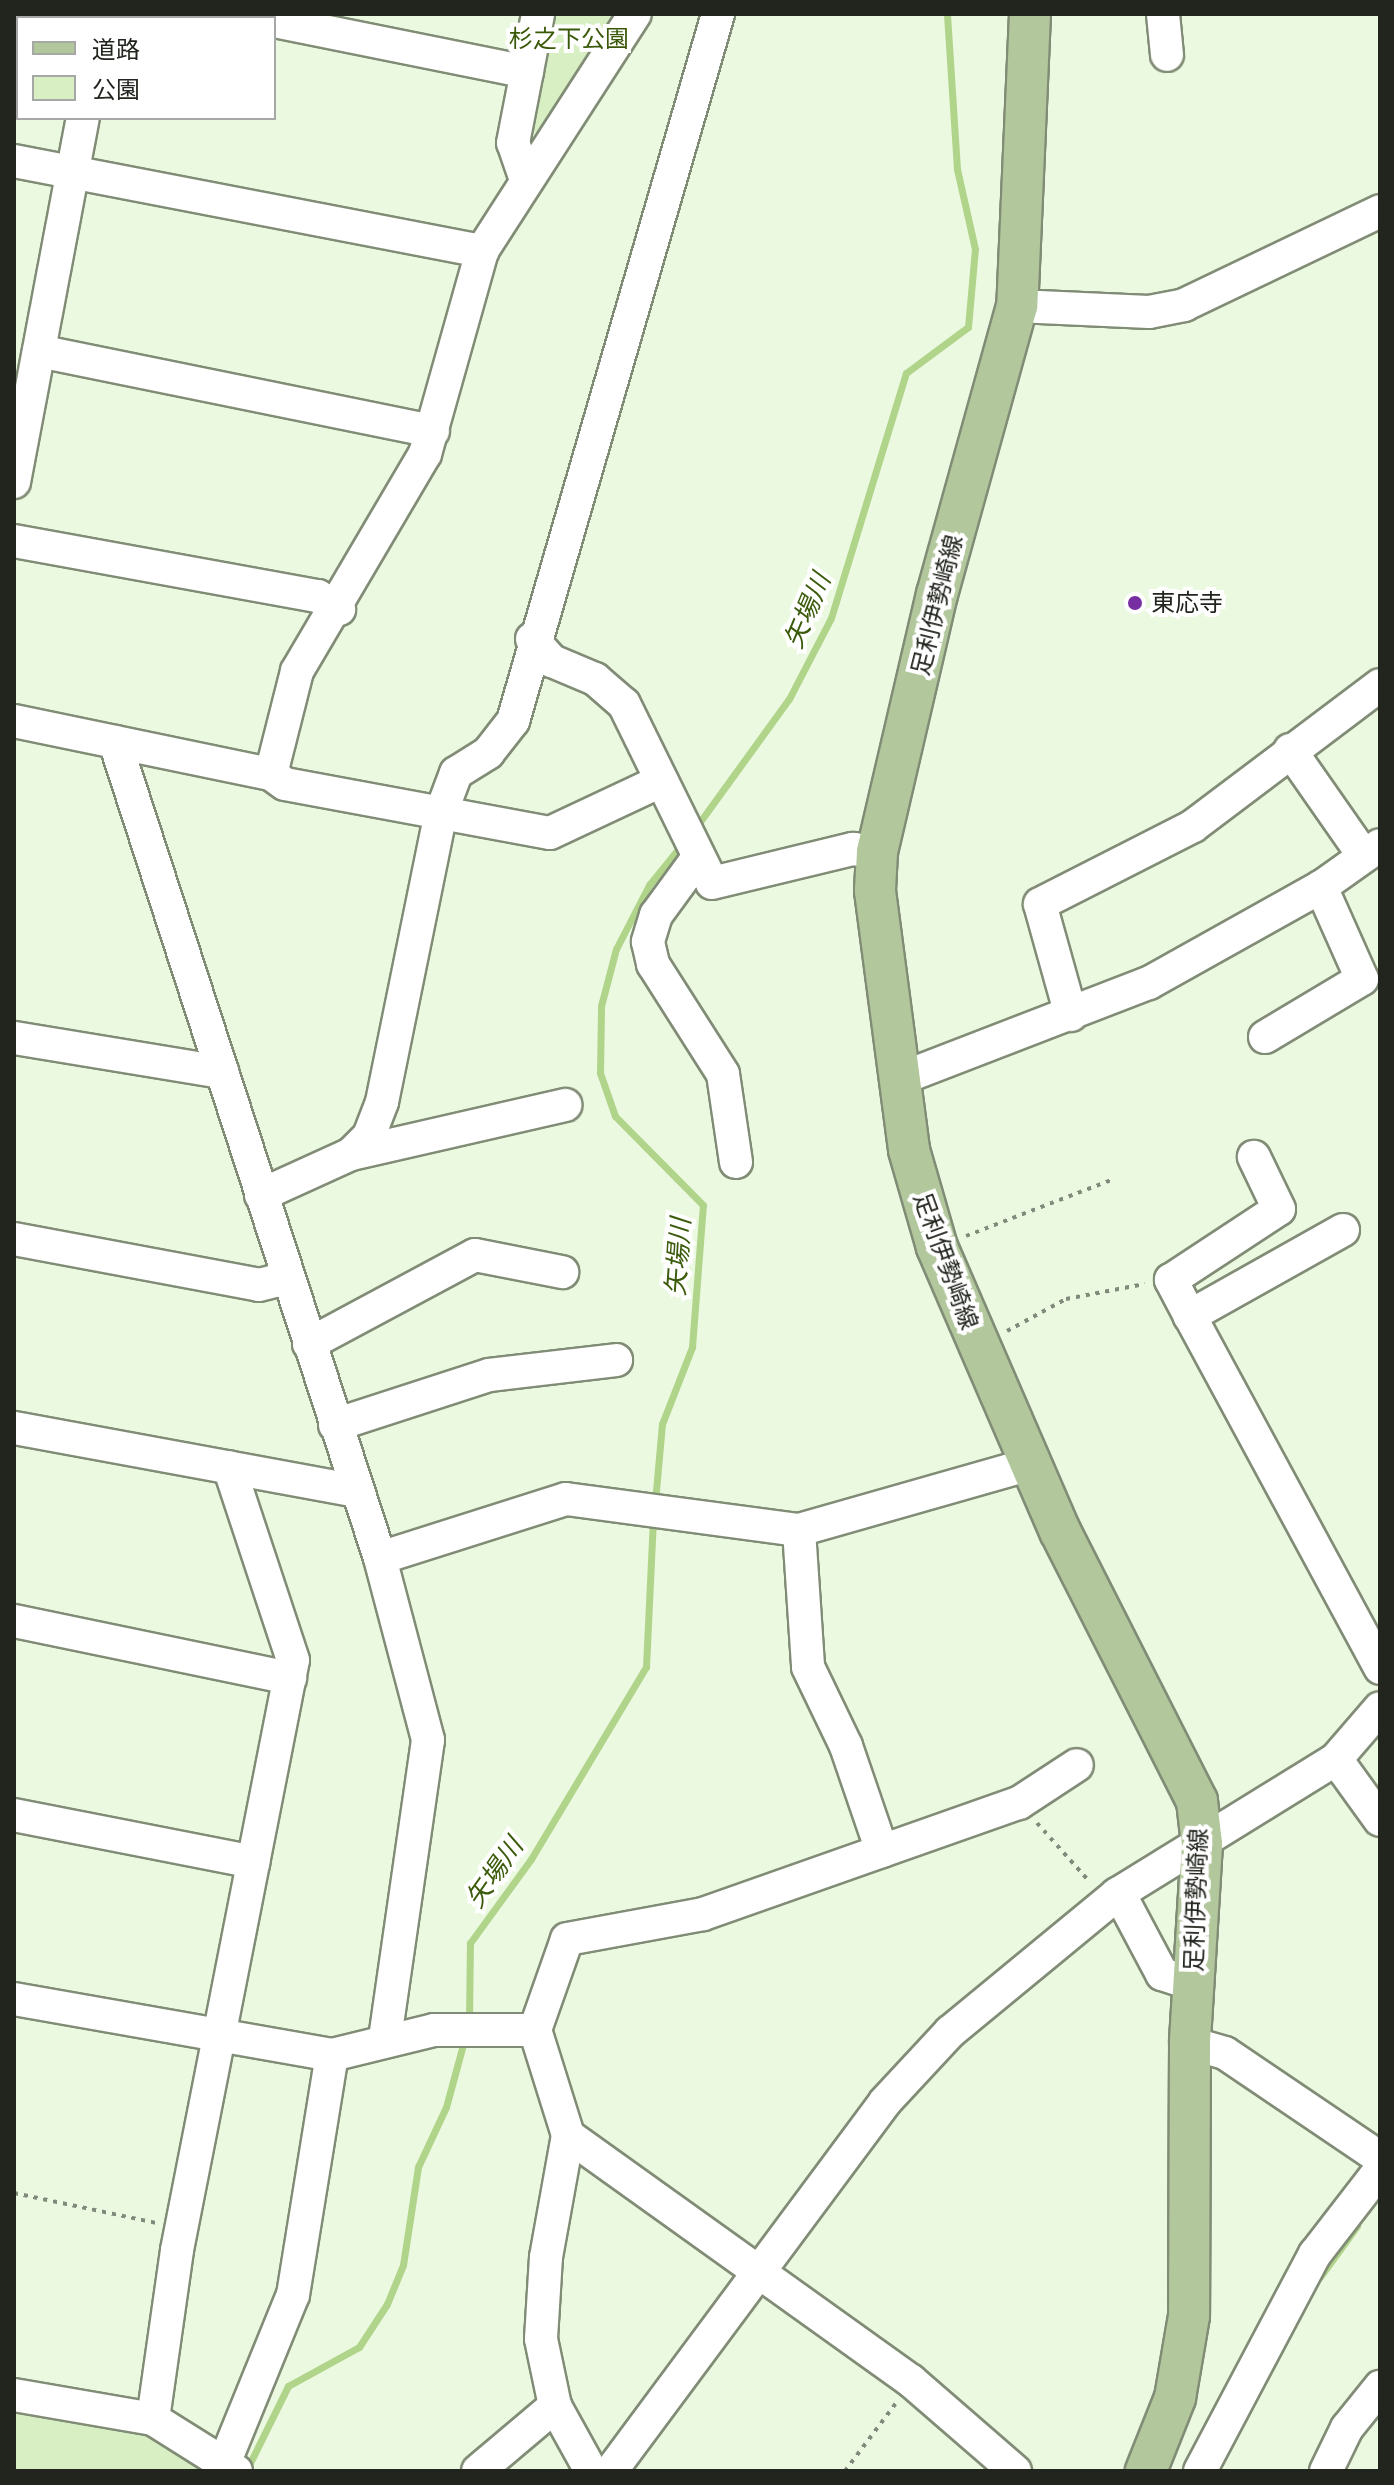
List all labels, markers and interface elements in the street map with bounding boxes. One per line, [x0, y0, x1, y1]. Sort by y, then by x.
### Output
legend [16, 16, 276, 120]
park label: 杉之下公園 [509, 25, 629, 53]
text: 道路 [92, 32, 140, 67]
text: 公園 [92, 72, 140, 107]
street label: 足利伊勢崎線 [906, 532, 968, 678]
water label: 矢場川 [778, 569, 838, 653]
place label: 東応寺 [1151, 589, 1223, 617]
marker: 東応寺 [1126, 594, 1144, 612]
street label: 足利伊勢崎線 [908, 1188, 984, 1334]
water label: 矢場川 [661, 1217, 697, 1297]
street label: 足利伊勢崎線 [1179, 1828, 1213, 1972]
water label: 矢場川 [460, 1832, 530, 1914]

